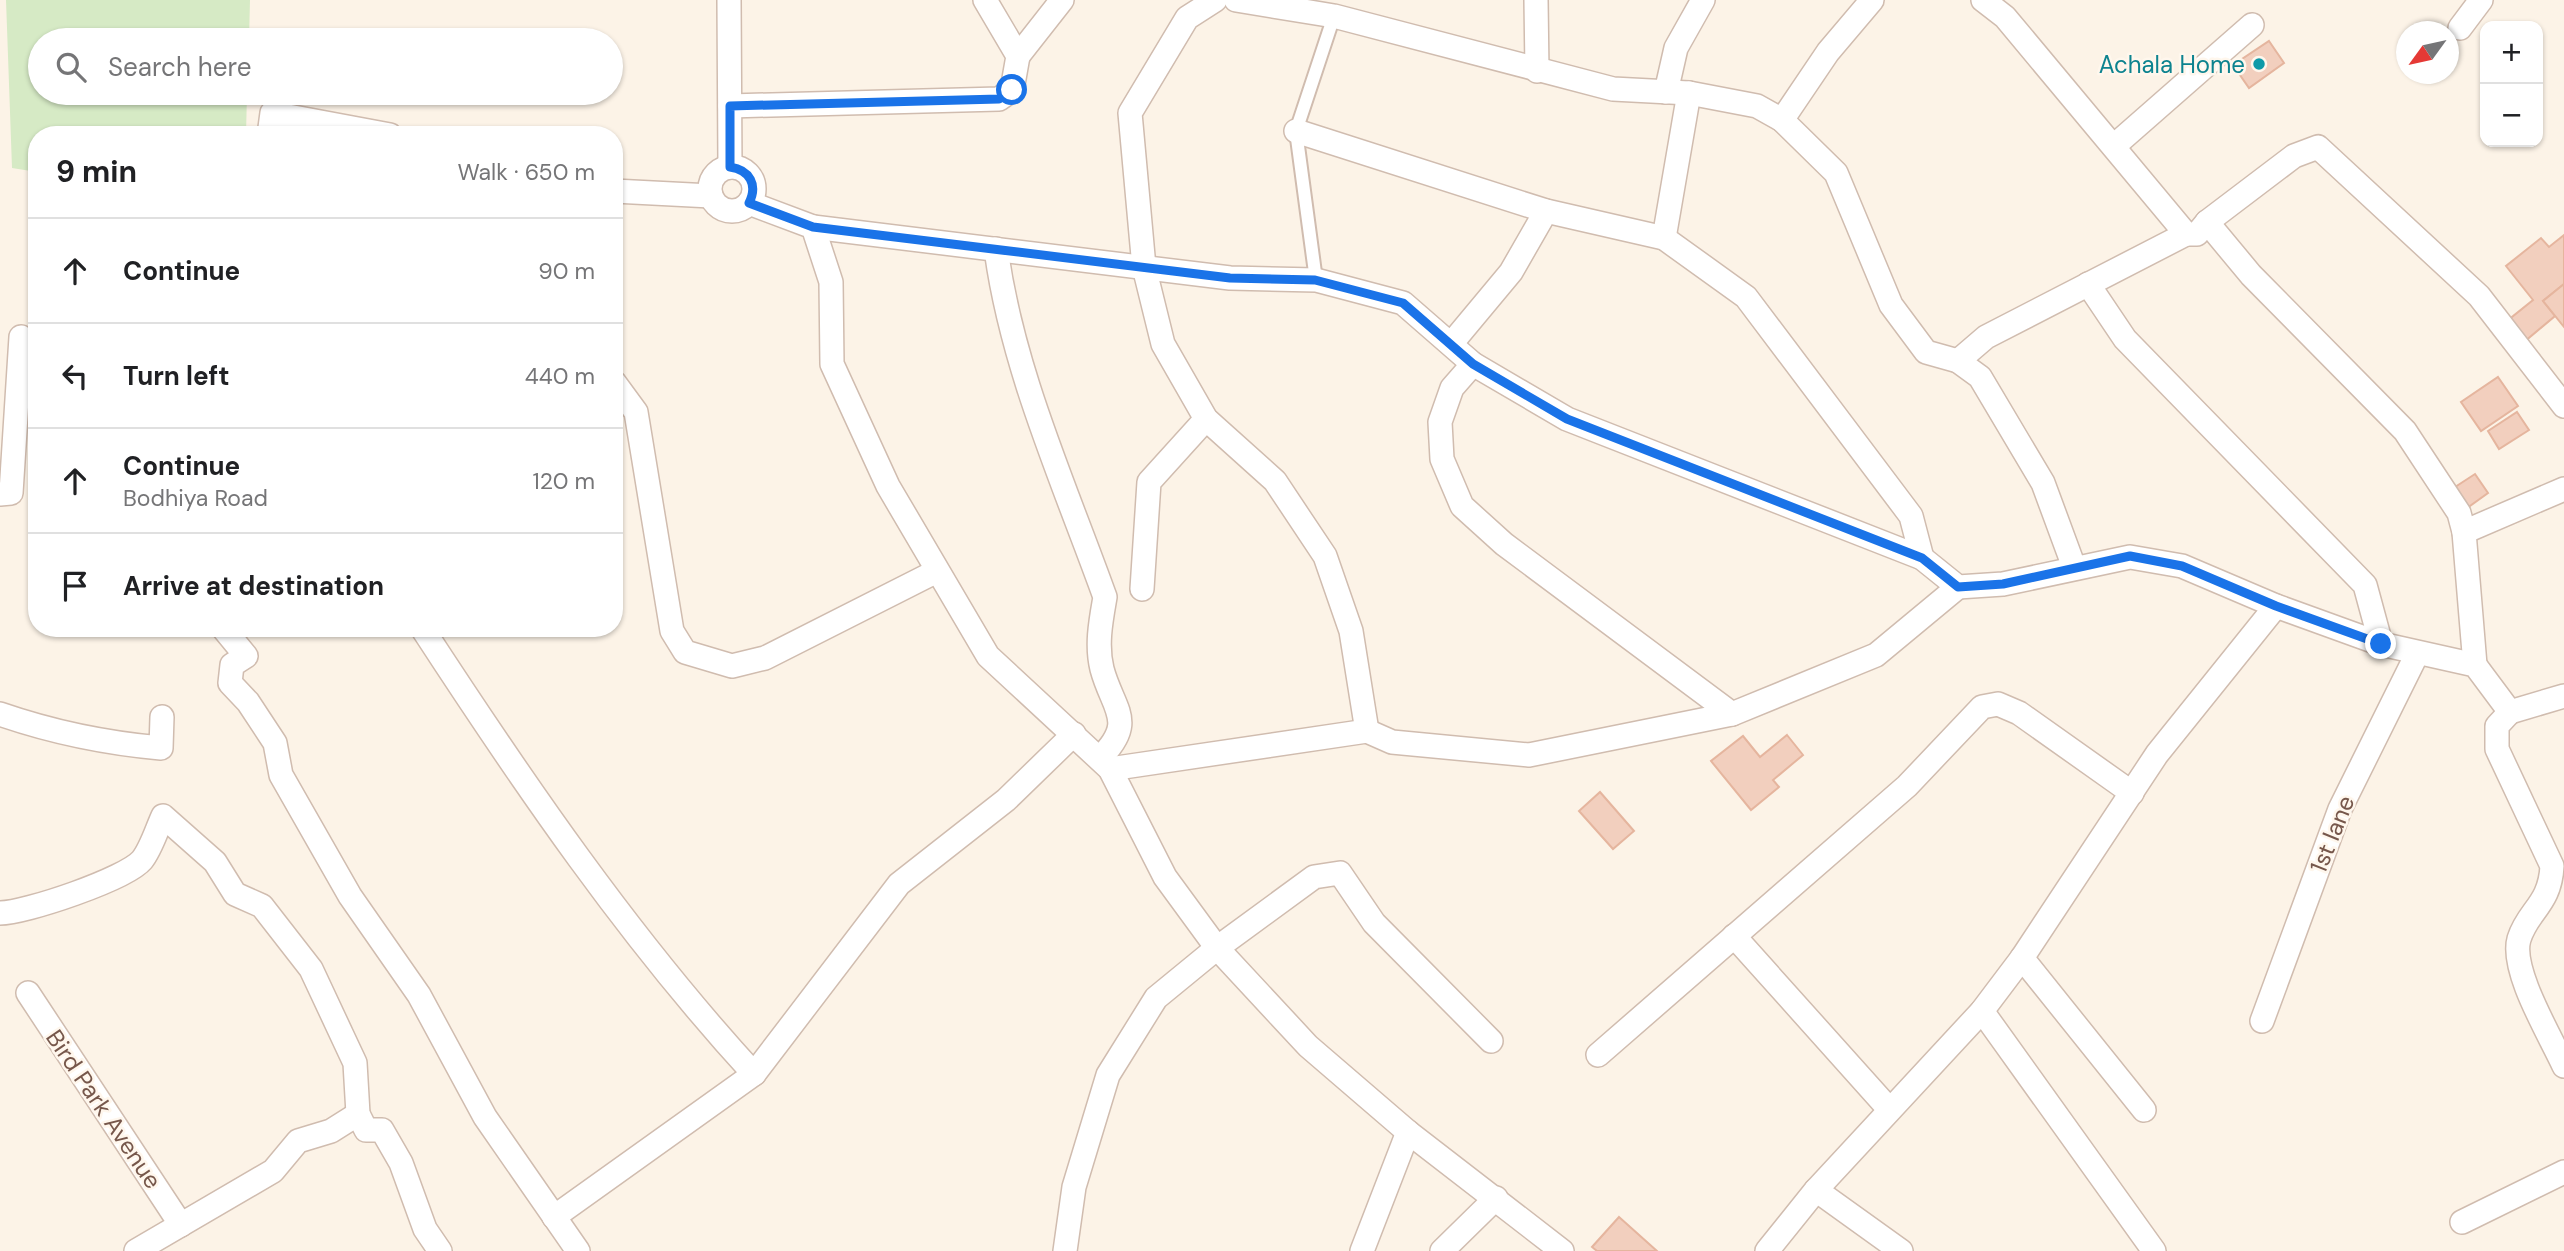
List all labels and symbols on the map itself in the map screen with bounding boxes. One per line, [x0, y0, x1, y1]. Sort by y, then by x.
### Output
north arrow [2396, 21, 2459, 84]
place label: Achala Home [2099, 49, 2245, 80]
marker: Achala Home [2251, 56, 2267, 72]
route start [996, 74, 1027, 105]
route end [2365, 628, 2396, 659]
street label: 1st lane [2303, 791, 2361, 877]
street label: Bird Park Avenue [39, 1023, 169, 1195]

